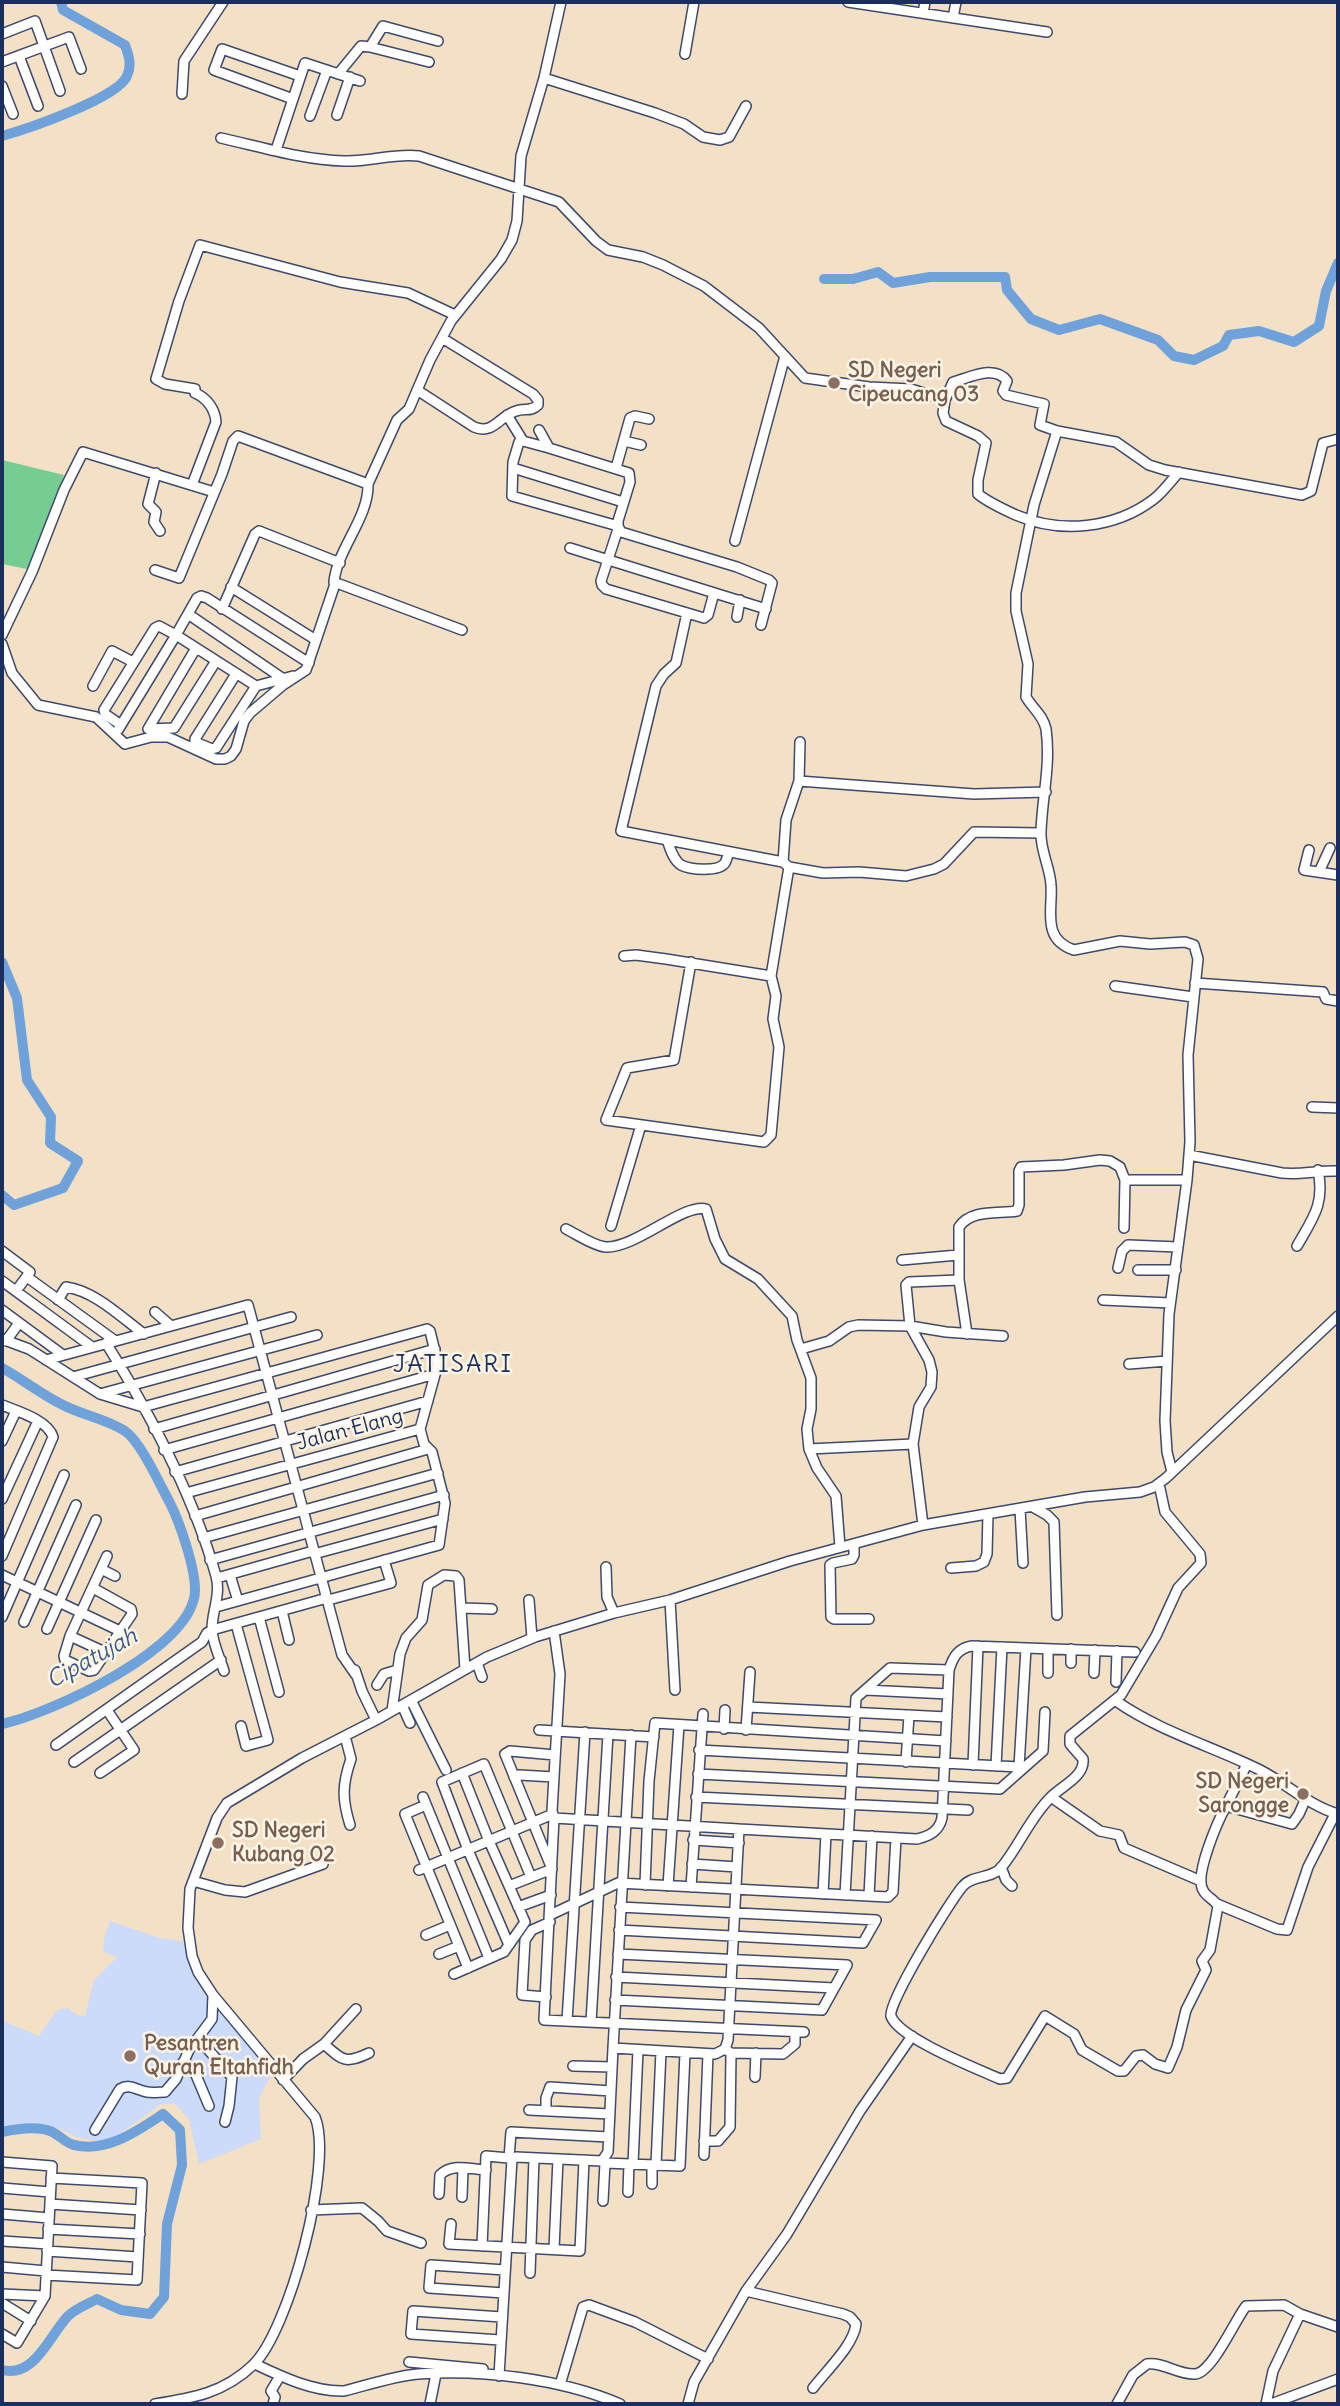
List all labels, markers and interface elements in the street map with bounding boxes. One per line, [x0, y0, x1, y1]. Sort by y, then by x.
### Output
place label: SD Negeri Cipeucang 03 [848, 358, 979, 408]
marker: SD Negeri Cipeucang 03 [826, 375, 842, 391]
district label: JATISARI [394, 1351, 512, 1379]
street label: Jalan Elang [294, 1404, 406, 1456]
water label: Cipatujah [42, 1623, 142, 1695]
place label: SD Negeri Sarongge [1195, 1769, 1289, 1819]
marker: SD Negeri Sarongge [1295, 1786, 1311, 1802]
place label: SD Negeri Kubang 02 [232, 1818, 335, 1868]
marker: SD Negeri Kubang 02 [210, 1835, 226, 1851]
place label: Pesantren Quran Eltahfidh [144, 2031, 294, 2081]
marker: Pesantren Quran Eltahfidh [122, 2048, 138, 2064]

